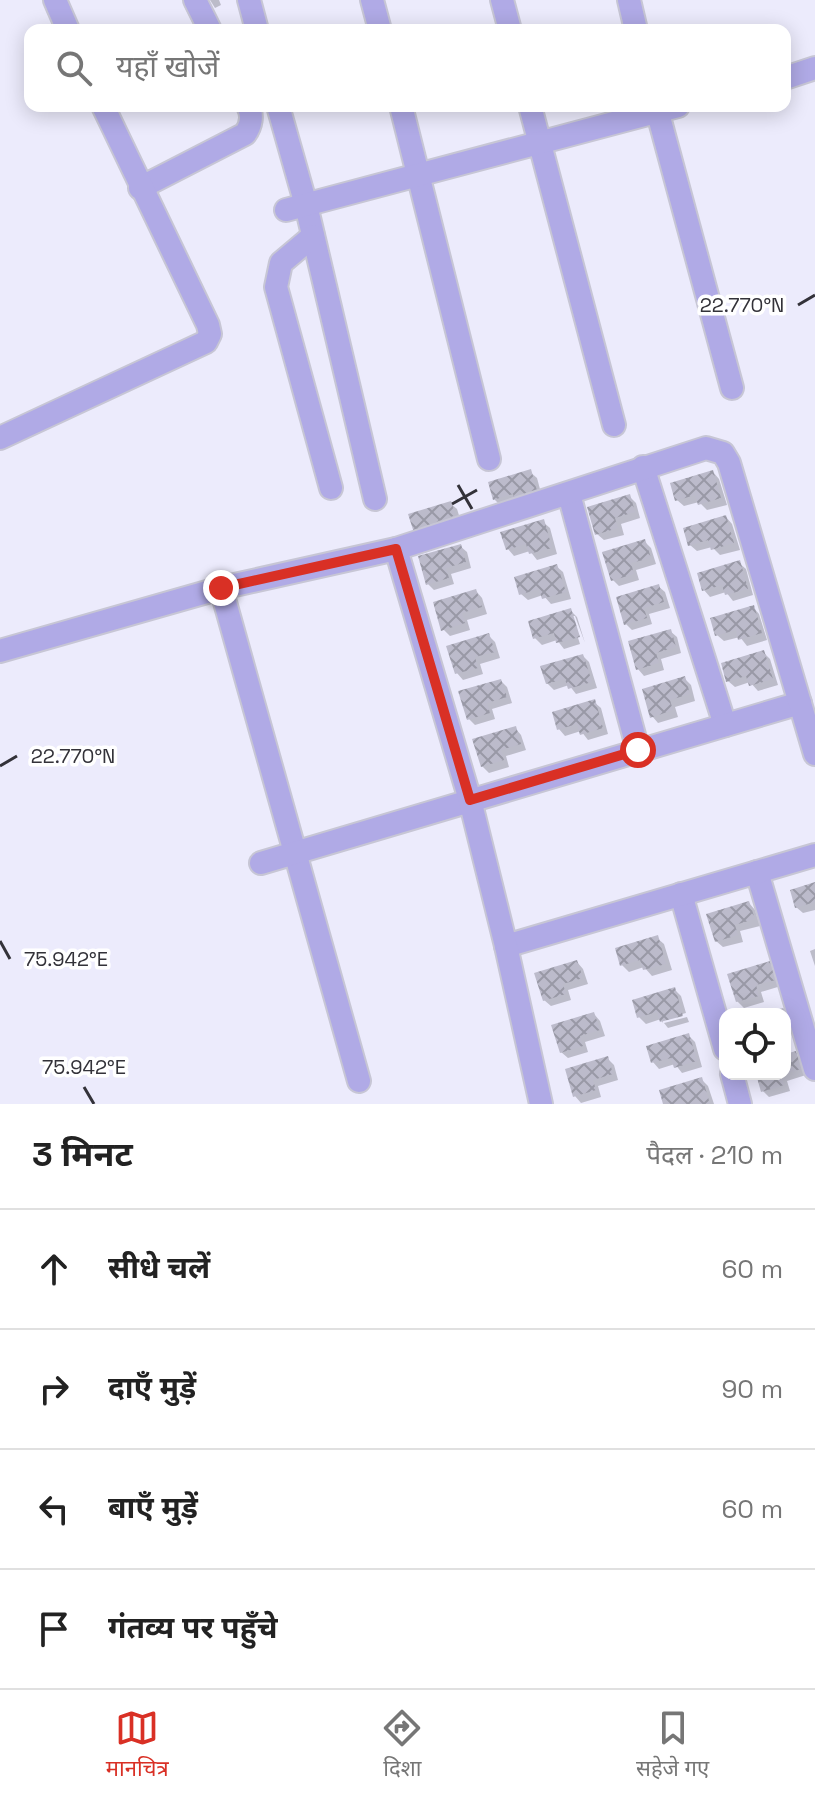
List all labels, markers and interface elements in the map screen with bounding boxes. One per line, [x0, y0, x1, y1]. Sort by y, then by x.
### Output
search box [24, 24, 791, 112]
icon: search [52, 46, 96, 90]
text: यहाँ खोजें [116, 47, 219, 86]
text: 22.770°N [700, 292, 784, 318]
route end [203, 570, 239, 606]
route start [620, 732, 656, 768]
text: 22.770°N [31, 743, 115, 769]
text: 75.942°E [24, 946, 108, 972]
map controls [719, 1008, 791, 1080]
button: locate [719, 1008, 791, 1080]
text: 75.942°E [42, 1054, 126, 1080]
text: 3 मिनट [32, 1133, 133, 1176]
text: पैदल · 210 m [646, 1138, 783, 1172]
icon: ahead [32, 1247, 76, 1291]
text: सीधे चलें [108, 1248, 210, 1287]
text: 60 m [721, 1252, 783, 1286]
icon: right [32, 1367, 76, 1411]
text: दाएँ मुड़ें [108, 1368, 196, 1407]
text: 90 m [721, 1372, 783, 1406]
icon: left [32, 1487, 76, 1531]
text: बाएँ मुड़ें [108, 1488, 198, 1527]
text: 60 m [721, 1492, 783, 1526]
icon: arrive [32, 1607, 76, 1651]
text: गंतव्य पर पहुँचे [108, 1608, 277, 1647]
tab: मानचित्र [106, 1706, 169, 1785]
tab: दिशा [380, 1706, 424, 1785]
tab: सहेजे गए [636, 1706, 709, 1785]

